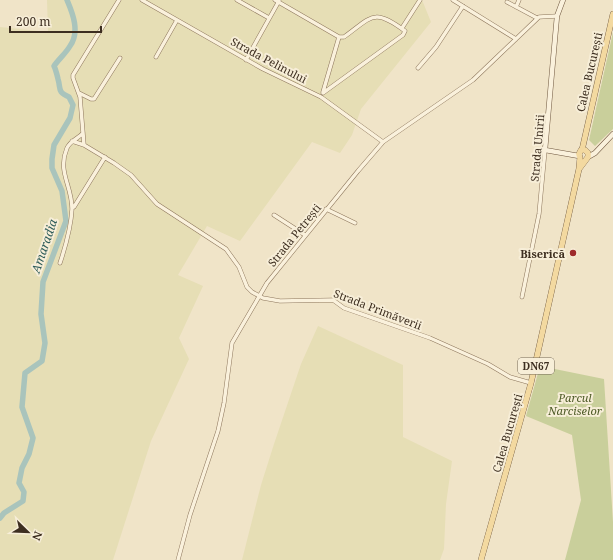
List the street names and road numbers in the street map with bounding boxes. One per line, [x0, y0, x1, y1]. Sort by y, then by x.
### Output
street label: Calea București [573, 30, 606, 113]
street label: Strada Pelinului [228, 34, 310, 87]
street label: Strada Unirii [527, 113, 547, 182]
street label: Strada Petrești [264, 200, 324, 270]
street label: Strada Primăverii [332, 285, 425, 333]
road number: DN67 [518, 358, 554, 374]
street label: Calea București [489, 391, 526, 474]

